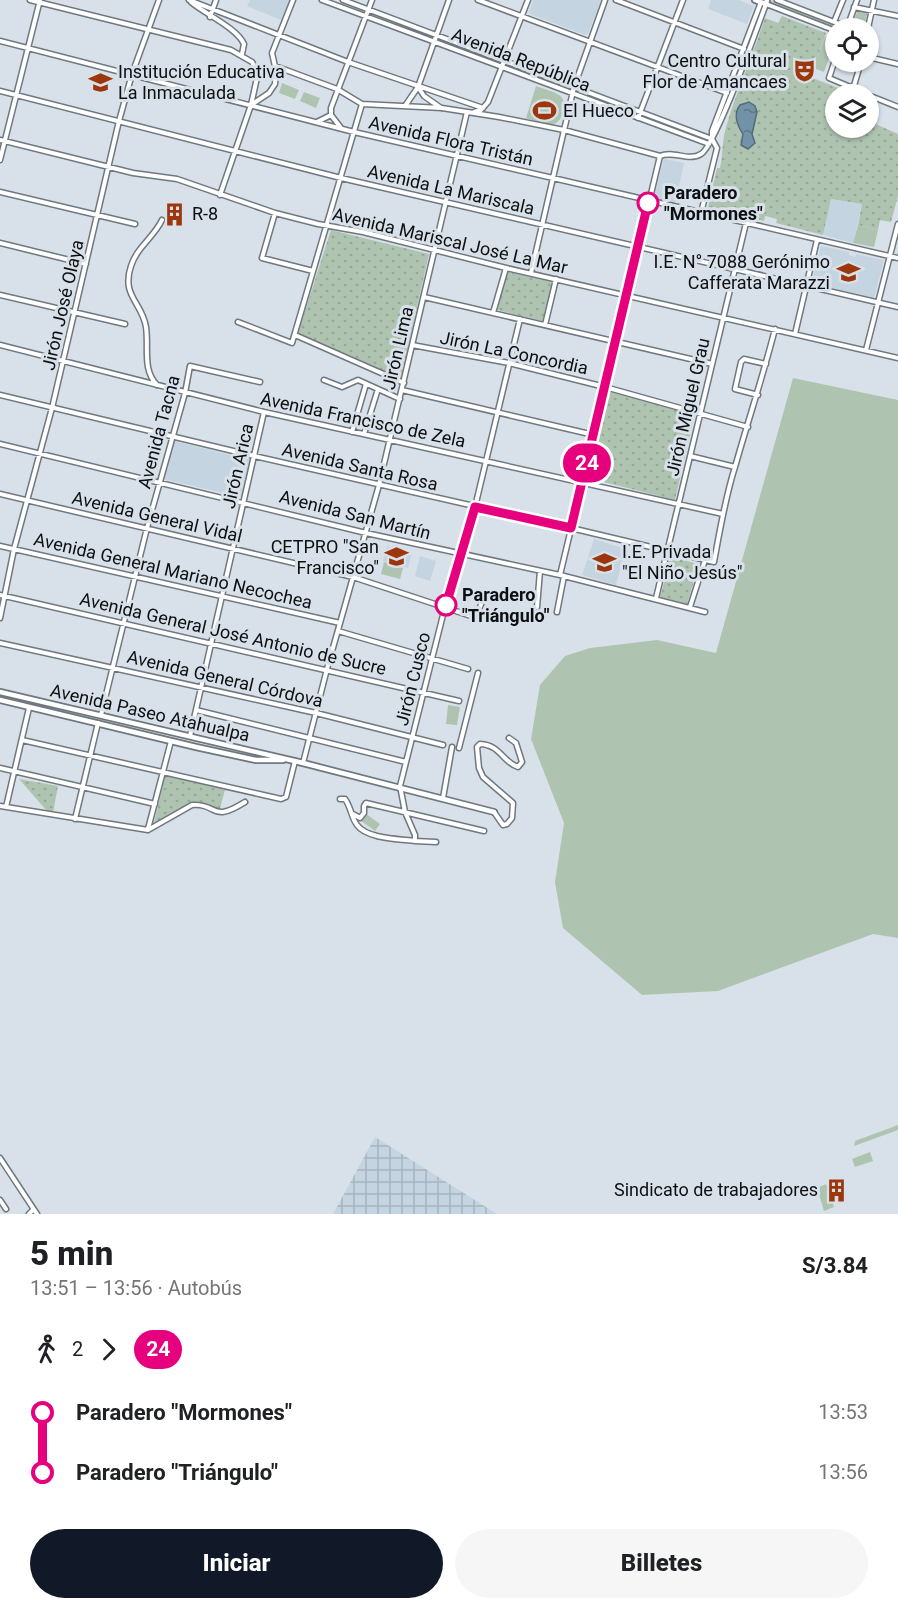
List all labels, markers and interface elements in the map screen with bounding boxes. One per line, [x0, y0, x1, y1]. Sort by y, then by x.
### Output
map controls [825, 18, 879, 138]
button: locate [825, 18, 879, 72]
street label: Avenida República [449, 23, 594, 96]
place label: Centro Cultural Flor de Amancaes [642, 50, 787, 92]
theatre icon: Centro Cultural Flor de Amancaes [792, 58, 818, 84]
place label: Institución Educativa La Inmaculada [118, 61, 285, 103]
school or university icon: Institución Educativa La Inmaculada [87, 69, 113, 95]
button: layers [825, 84, 879, 138]
sports icon: El Hueco [532, 98, 558, 124]
place label: El Hueco [563, 100, 634, 121]
street label: Avenida Flora Tristán [367, 111, 535, 170]
street label: Avenida La Mariscala [366, 160, 537, 219]
place label: Paradero "Mormones" [664, 182, 763, 224]
marker: Paradero "Mormones" [637, 192, 659, 214]
building icon: R-8 [161, 201, 187, 227]
place label: R-8 [192, 203, 218, 224]
street label: Avenida Mariscal José La Mar [331, 203, 570, 278]
street label: Jirón José Olaya [37, 238, 88, 372]
place label: I.E. N° 7088 Gerónimo Cafferata Marazzi [654, 251, 830, 293]
school or university icon: I.E. N° 7088 Gerónimo Cafferata Marazzi [835, 259, 861, 285]
street label: Jirón Lima [378, 304, 417, 391]
street label: Jirón La Concordia [438, 327, 590, 378]
street label: Jirón Miguel Grau [661, 336, 714, 478]
street label: Avenida Tacna [133, 373, 184, 491]
street label: Avenida Francisco de Zela [259, 388, 468, 452]
street label: Jirón Arica [218, 421, 257, 510]
street label: Avenida Santa Rosa [280, 438, 440, 495]
line badge: 24 [560, 444, 614, 482]
text: 24 [575, 451, 599, 475]
street label: Avenida San Martín [277, 486, 433, 543]
street label: Avenida General Vidal [70, 487, 244, 546]
street label: Avenida General Mariano Necochea [32, 528, 314, 613]
place label: CETPRO "San Francisco" [271, 536, 379, 578]
place label: I.E. Privada "El Niño Jesús" [622, 541, 742, 583]
school or university icon: CETPRO "San Francisco" [384, 544, 410, 570]
school or university icon: I.E. Privada "El Niño Jesús" [591, 549, 617, 575]
place label: Paradero "Triángulo" [462, 584, 550, 626]
street label: Avenida General José Antonio de Sucre [78, 588, 388, 679]
marker: Paradero "Triángulo" [435, 594, 457, 616]
street label: Jirón Cusco [391, 630, 434, 728]
street label: Avenida General Córdova [125, 646, 325, 711]
street label: Avenida Paseo Atahualpa [48, 679, 252, 746]
building icon: Sindicato de trabajadores [823, 1177, 849, 1203]
place label: Sindicato de trabajadores [614, 1179, 818, 1200]
text: 5 min [30, 1234, 113, 1273]
text: S/3.84 [802, 1253, 868, 1278]
text: 13:51 – 13:56 · Autobús [30, 1276, 242, 1300]
icon: walk [30, 1333, 63, 1366]
icon: forward [92, 1333, 125, 1366]
text: 2 [72, 1337, 83, 1361]
text: 24 [146, 1337, 170, 1361]
text: Paradero "Mormones" [76, 1400, 292, 1425]
text: 13:53 [818, 1400, 868, 1424]
text: Paradero "Triángulo" [76, 1460, 278, 1485]
text: 13:56 [818, 1460, 868, 1484]
button: Iniciar [30, 1529, 443, 1598]
button: Billetes [455, 1529, 868, 1598]

